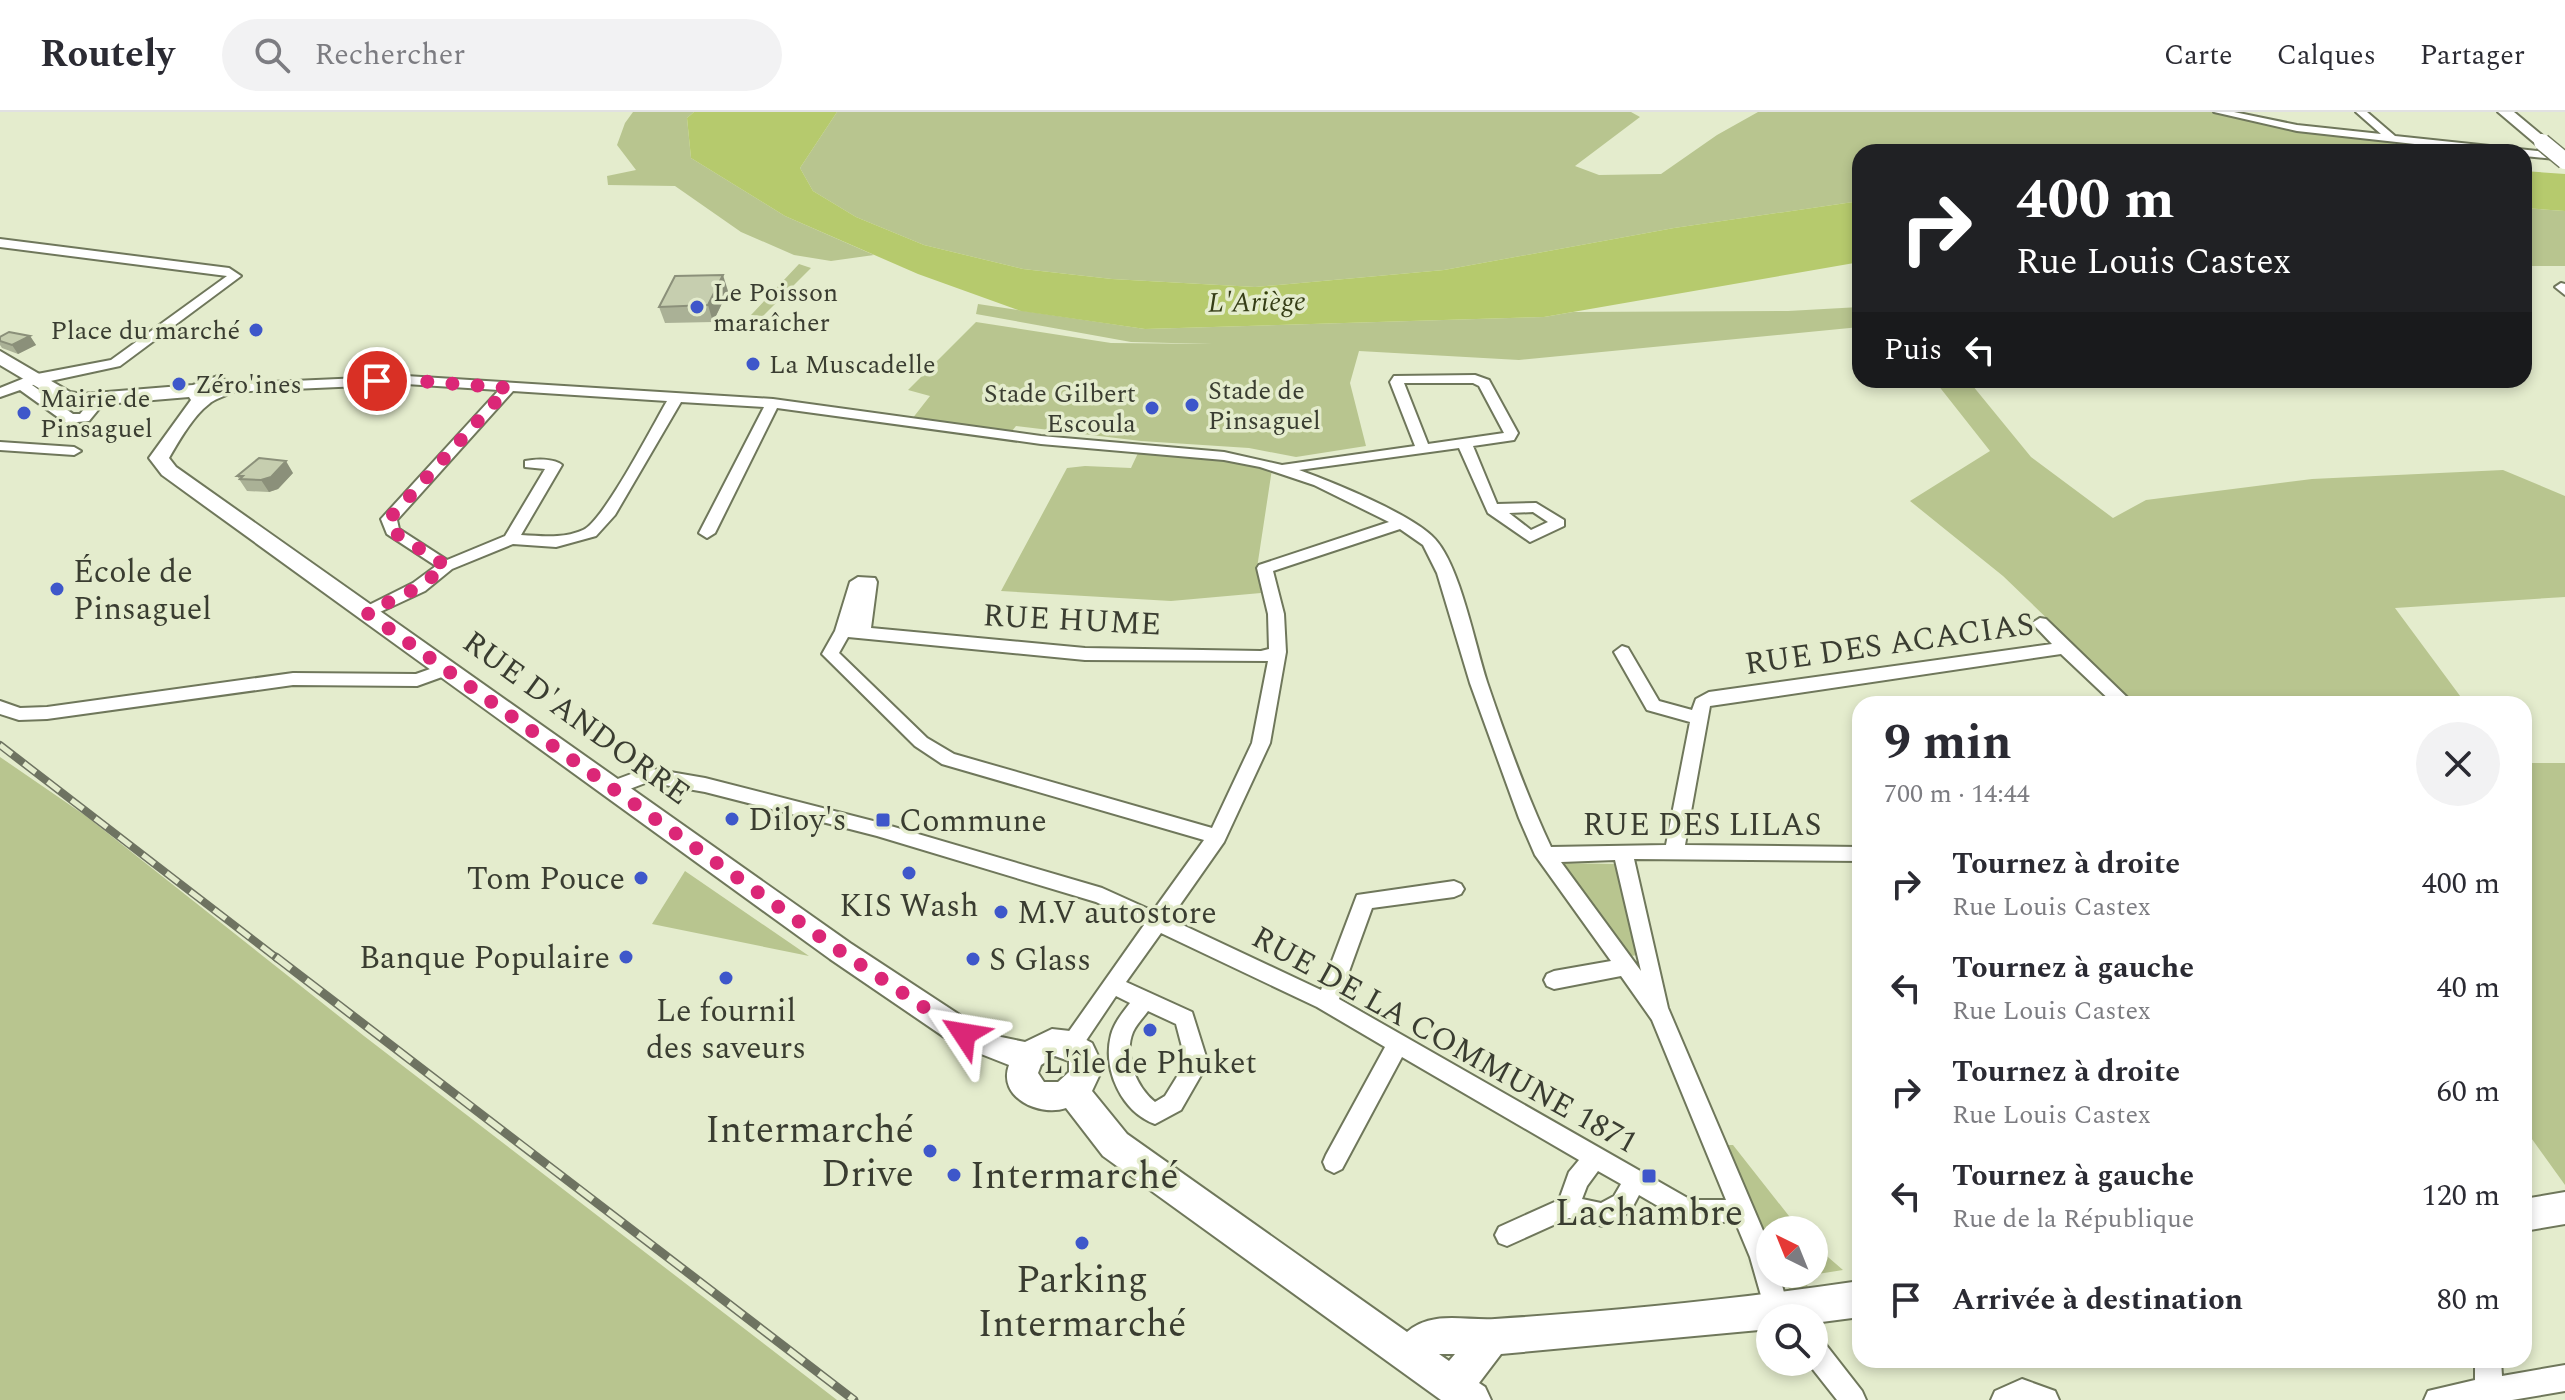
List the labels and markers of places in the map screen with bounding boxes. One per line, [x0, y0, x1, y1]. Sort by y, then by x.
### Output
place label: Le Poisson maraîcher [713, 273, 838, 343]
marker: Le Poisson maraîcher [688, 298, 706, 316]
place label: Place du marché [50, 311, 240, 351]
marker: Place du marché [247, 321, 265, 339]
place label: La Muscadelle [769, 345, 936, 385]
pin [343, 347, 411, 415]
marker: La Muscadelle [744, 355, 762, 373]
place label: Zéro'ines [195, 365, 302, 405]
place label: Stade de Pinsaguel [1208, 371, 1321, 441]
place label: Stade Gilbert Escoula [984, 374, 1136, 444]
marker: Zéro'ines [170, 375, 188, 393]
place label: Mairie de Pinsaguel [40, 379, 153, 449]
marker: Stade de Pinsaguel [1183, 396, 1201, 414]
marker: Stade Gilbert Escoula [1143, 399, 1161, 417]
marker: Mairie de Pinsaguel [15, 404, 33, 422]
place label: École de Pinsaguel [73, 548, 212, 634]
marker: École de Pinsaguel [48, 580, 66, 598]
place label: Diloy's [748, 796, 847, 845]
place label: Commune [899, 797, 1047, 846]
marker: Diloy's [723, 810, 741, 828]
marker: Commune [874, 811, 892, 829]
place label: Tom Pouce [466, 855, 625, 904]
marker: KIS Wash [900, 864, 918, 882]
marker: Tom Pouce [632, 869, 650, 887]
place label: KIS Wash [839, 882, 979, 931]
place label: M.V autostore [1017, 889, 1217, 938]
marker: M.V autostore [992, 903, 1010, 921]
place label: Banque Populaire [359, 934, 610, 983]
place label: S Glass [989, 936, 1091, 985]
marker: Banque Populaire [617, 948, 635, 966]
marker: S Glass [964, 950, 982, 968]
marker: Le fournil des saveurs [717, 969, 735, 987]
place label: Le fournil des saveurs [646, 987, 806, 1073]
marker: L'île de Phuket [1141, 1021, 1159, 1039]
place label: L'île de Phuket [1043, 1039, 1257, 1088]
place label: Intermarché Drive [705, 1102, 914, 1204]
marker: Intermarché Drive [921, 1142, 939, 1160]
place label: Intermarché [970, 1148, 1179, 1206]
marker: Intermarché [945, 1166, 963, 1184]
marker: Lachambre [1640, 1167, 1658, 1185]
place label: Lachambre [1555, 1185, 1743, 1243]
marker: Parking Intermarché [1073, 1234, 1091, 1252]
place label: Parking Intermarché [978, 1252, 1186, 1354]

